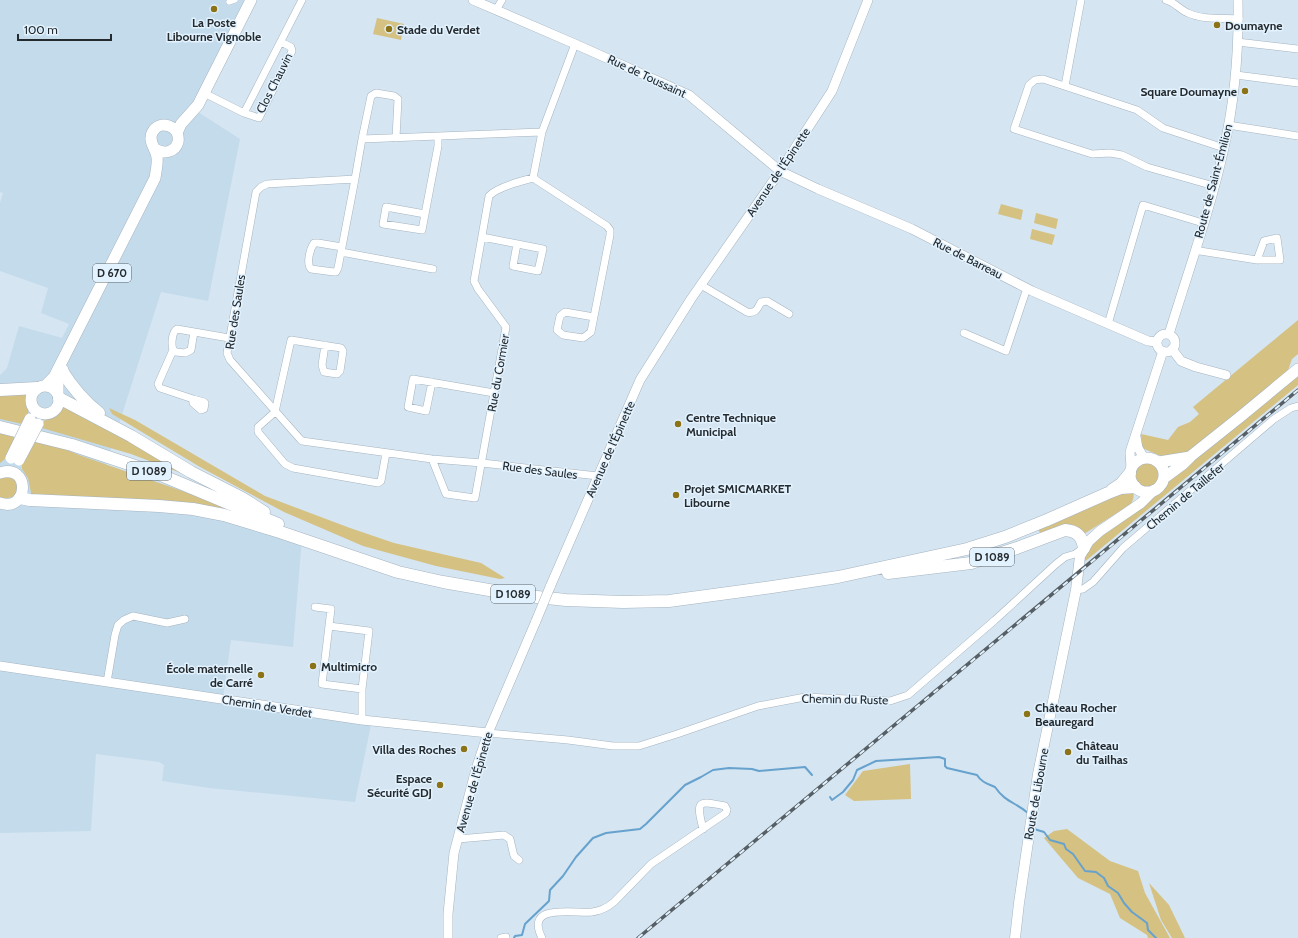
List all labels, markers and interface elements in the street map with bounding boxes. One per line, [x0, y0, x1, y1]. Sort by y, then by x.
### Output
marker: La Poste Libourne Vignoble [209, 4, 219, 14]
place label: La Poste Libourne Vignoble [167, 15, 261, 44]
scale bar [18, 16, 111, 42]
place label: Doumayne [1225, 18, 1282, 33]
marker: Doumayne [1212, 20, 1222, 30]
text: 100 m [24, 22, 58, 37]
place label: Stade du Verdet [397, 22, 480, 37]
marker: Stade du Verdet [384, 24, 394, 34]
street label: Clos Chauvin [252, 50, 296, 116]
street label: Rue de Toussaint [605, 51, 689, 101]
place label: Square Doumayne [1140, 84, 1237, 99]
marker: Square Doumayne [1240, 86, 1250, 96]
street label: Route de Saint-Émilion [1191, 122, 1236, 240]
street label: Avenue de l'Épinette [743, 125, 813, 219]
street label: Rue de Barreau [931, 234, 1005, 282]
road number: D 670 [93, 264, 131, 282]
street label: Rue des Saules [222, 273, 248, 351]
street label: Rue du Cormier [484, 333, 512, 413]
street label: Avenue de l'Épinette [582, 399, 638, 499]
place label: Centre Technique Municipal [686, 410, 776, 439]
marker: Centre Technique Municipal [673, 419, 683, 429]
street label: Rue des Saules [502, 458, 578, 482]
street label: Chemin de Taillefer [1143, 459, 1227, 533]
road number: D 1089 [127, 462, 171, 480]
place label: Projet SMICMARKET Libourne [684, 481, 792, 510]
marker: Projet SMICMARKET Libourne [671, 490, 681, 500]
road number: D 1089 [970, 548, 1014, 566]
road number: D 1089 [491, 585, 535, 603]
place label: Multimicro [321, 659, 377, 674]
place label: École maternelle de Carré [166, 661, 253, 690]
marker: Multimicro [308, 661, 318, 671]
marker: École maternelle de Carré [256, 670, 266, 680]
street label: Chemin de Verdet [221, 691, 313, 721]
street label: Chemin du Ruste [802, 691, 888, 707]
place label: Château Rocher Beauregard [1035, 700, 1117, 729]
marker: Château Rocher Beauregard [1022, 709, 1032, 719]
street label: Avenue de l'Épinette [452, 730, 496, 834]
place label: Château du Tailhas [1076, 738, 1128, 767]
place label: Villa des Roches [373, 742, 456, 757]
marker: Villa des Roches [459, 744, 469, 754]
street label: Route de Libourne [1021, 747, 1051, 841]
marker: Château du Tailhas [1063, 747, 1073, 757]
place label: Espace Sécurité GDJ [367, 771, 432, 800]
marker: Espace Sécurité GDJ [435, 780, 445, 790]

